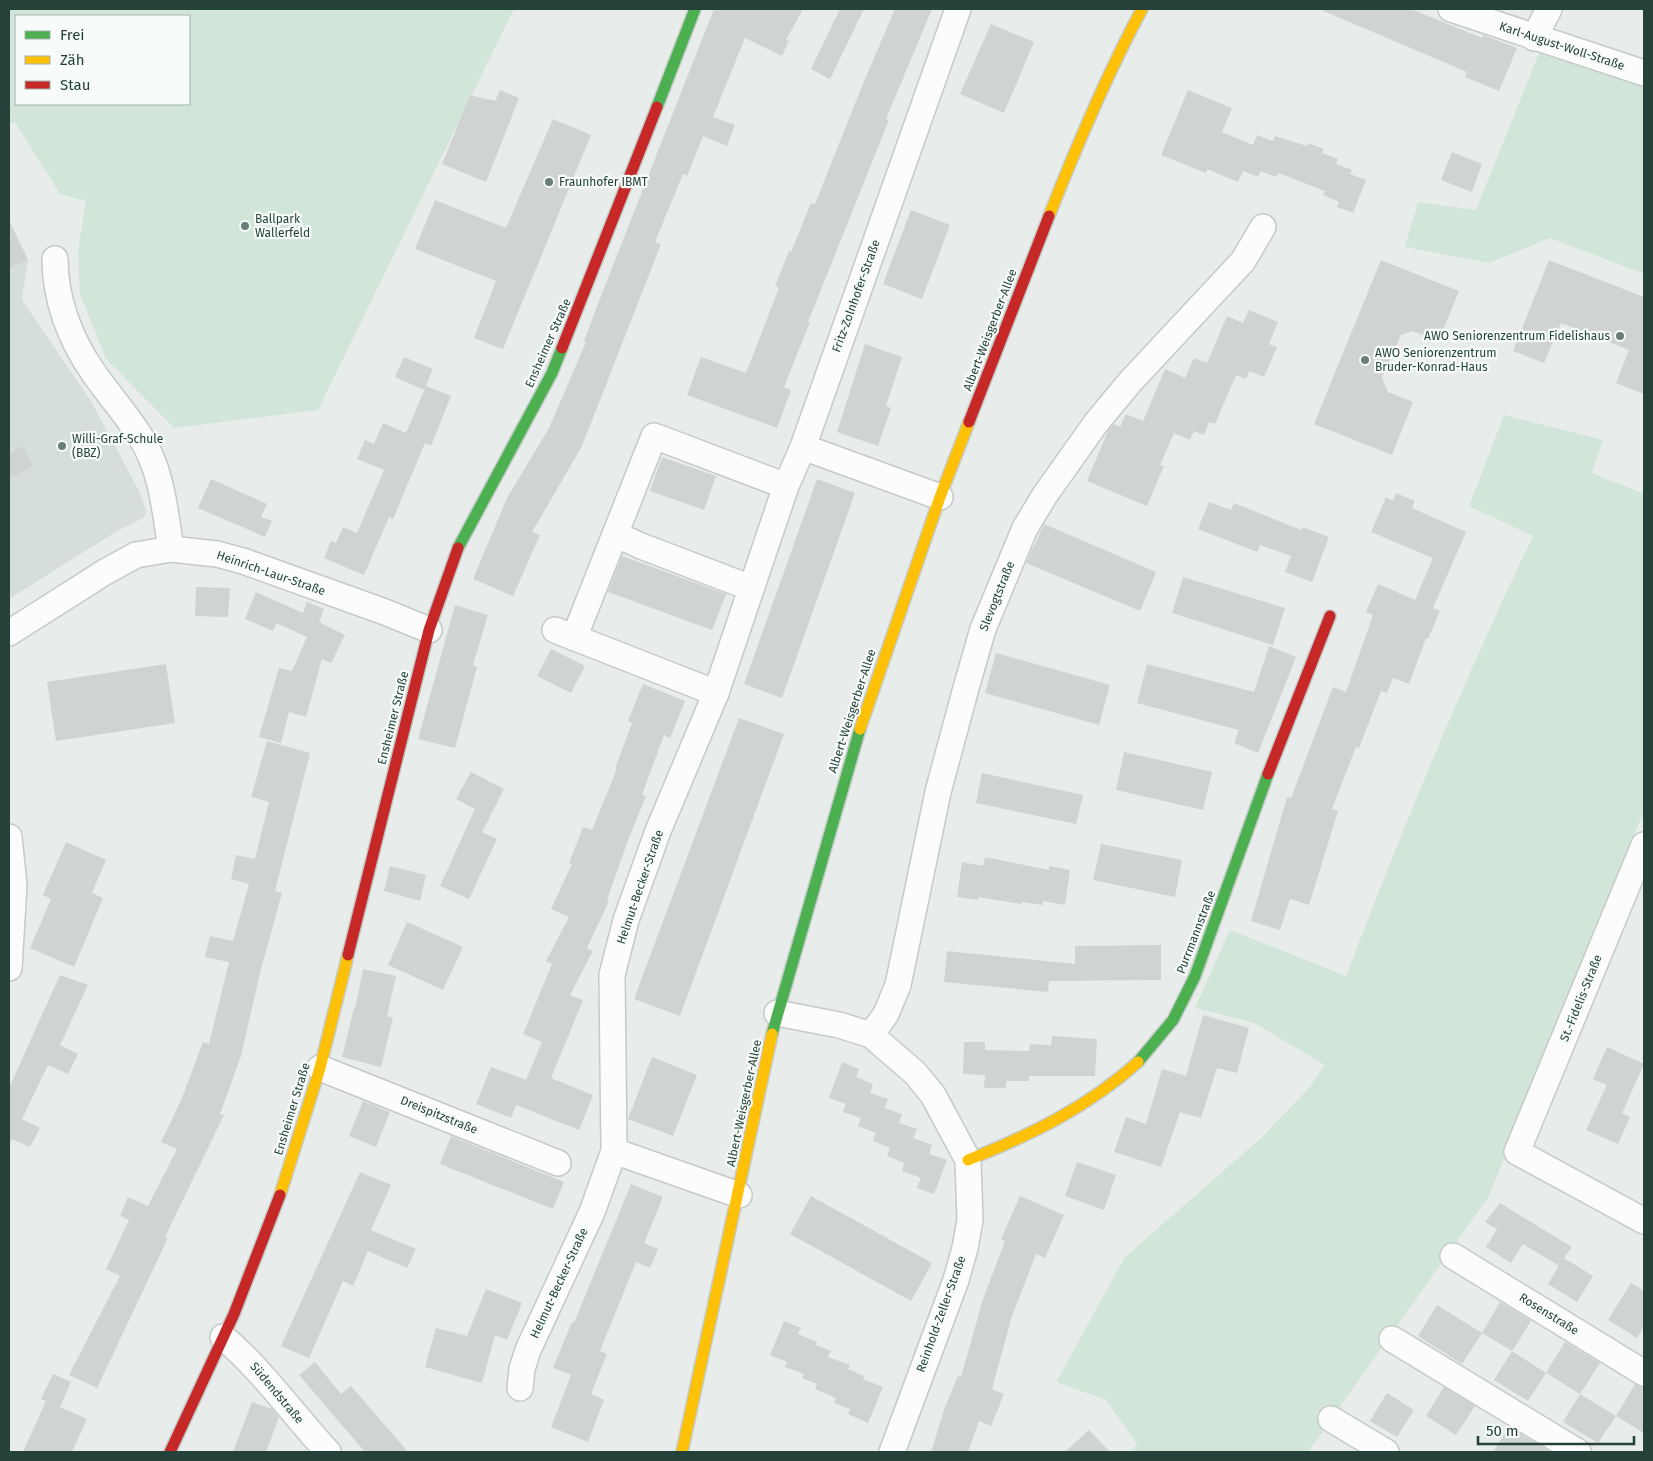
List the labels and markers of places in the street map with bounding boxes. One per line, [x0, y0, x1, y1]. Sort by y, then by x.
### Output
place label: Fraunhofer IBMT [559, 175, 649, 189]
marker: Fraunhofer IBMT [543, 176, 555, 188]
place label: Ballpark Wallerfeld [255, 212, 310, 240]
marker: Ballpark Wallerfeld [239, 220, 251, 232]
place label: AWO Seniorenzentrum Fidelishaus [1424, 329, 1610, 343]
marker: AWO Seniorenzentrum Fidelishaus [1614, 330, 1626, 342]
place label: AWO Seniorenzentrum Bruder-Konrad-Haus [1375, 346, 1497, 374]
marker: AWO Seniorenzentrum Bruder-Konrad-Haus [1359, 354, 1371, 366]
place label: Willi-Graf-Schule (BBZ) [72, 432, 163, 460]
marker: Willi-Graf-Schule (BBZ) [56, 440, 68, 452]

